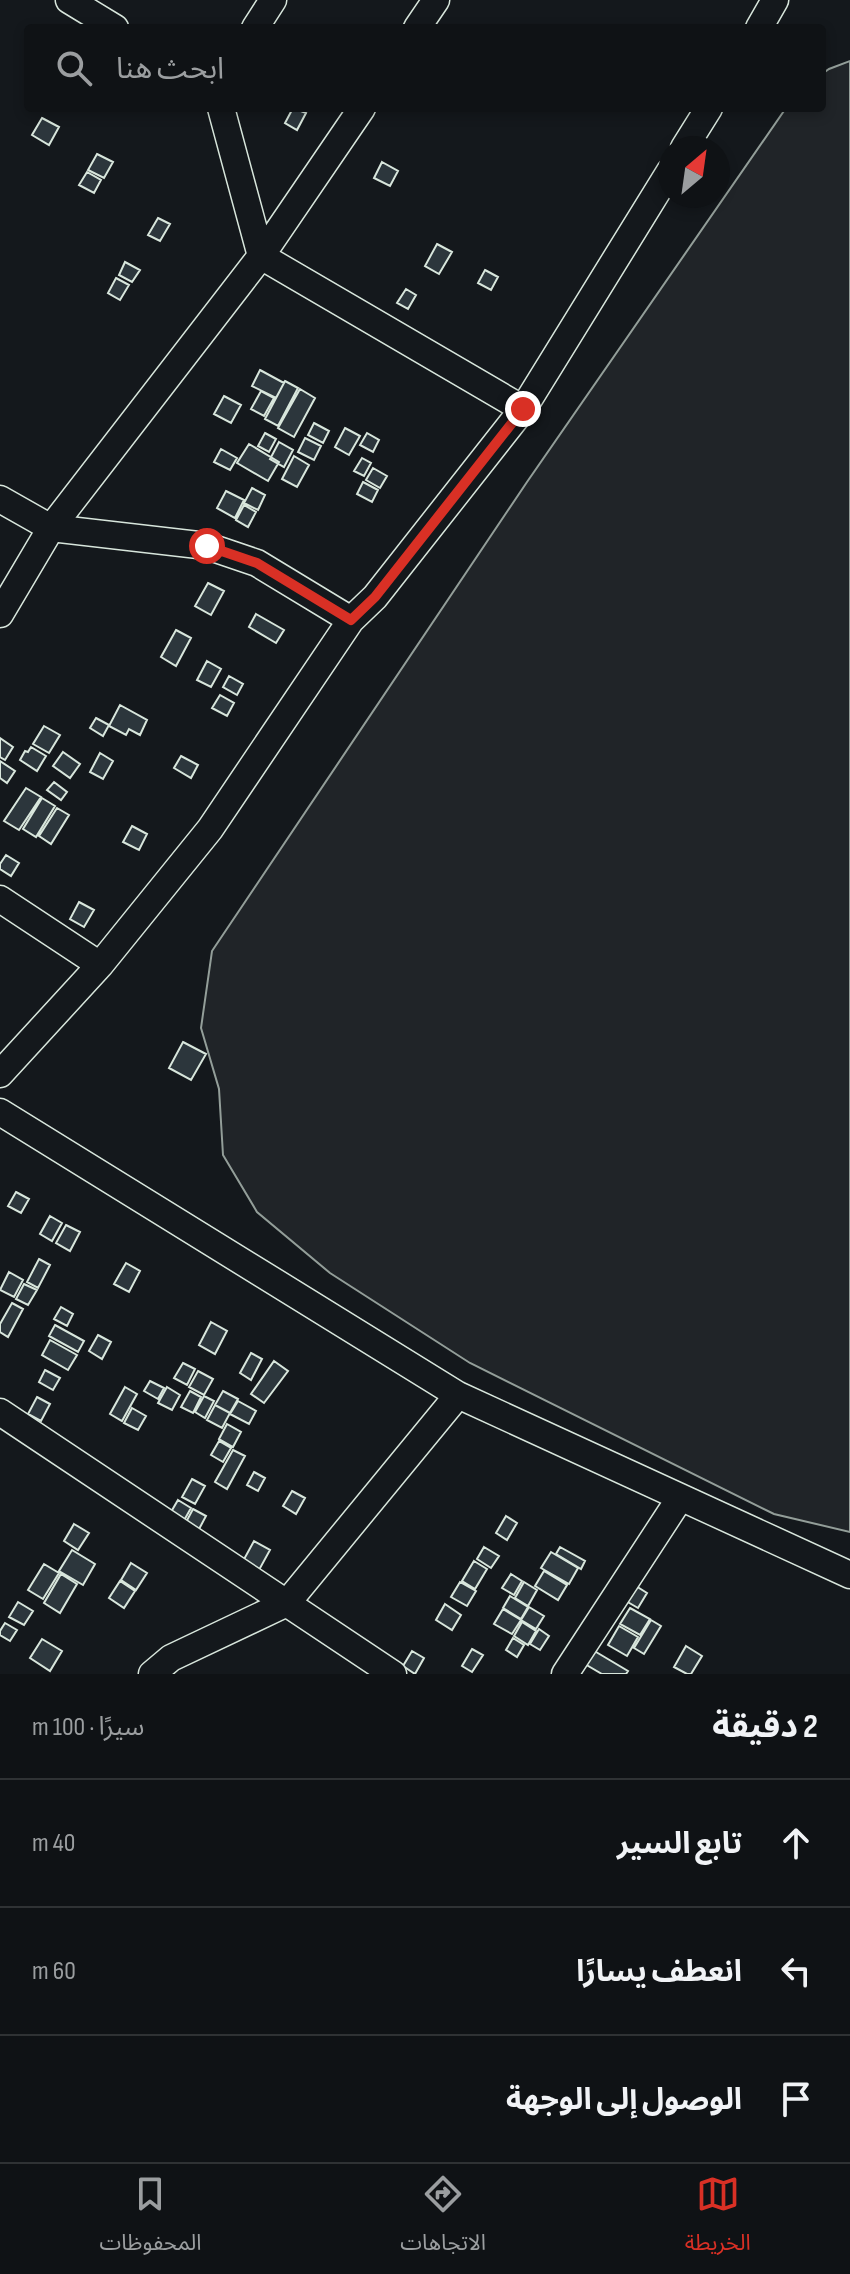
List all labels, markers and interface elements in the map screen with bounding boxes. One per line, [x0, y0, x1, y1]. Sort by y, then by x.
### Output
search box [24, 24, 826, 112]
icon: search [52, 46, 96, 90]
text: ابحث هنا [116, 51, 224, 87]
north arrow [658, 136, 730, 208]
route end [505, 391, 541, 427]
route start [189, 528, 225, 564]
text: 2 دقيقة [712, 1706, 818, 1747]
text: سيرًا · 100 m [32, 1712, 145, 1743]
icon: ahead [774, 1821, 818, 1865]
text: تابع السير [617, 1826, 742, 1862]
text: 40 m [32, 1828, 75, 1859]
icon: left [774, 1949, 818, 1993]
text: انعطف يسارًا [576, 1954, 742, 1990]
text: 60 m [32, 1956, 76, 1987]
icon: arrive [774, 2077, 818, 2121]
text: الوصول إلى الوجهة [506, 2082, 742, 2118]
tab: المحفوظات [99, 2172, 201, 2266]
tab: الاتجاهات [400, 2172, 486, 2266]
tab: الخريطة [685, 2172, 751, 2266]

